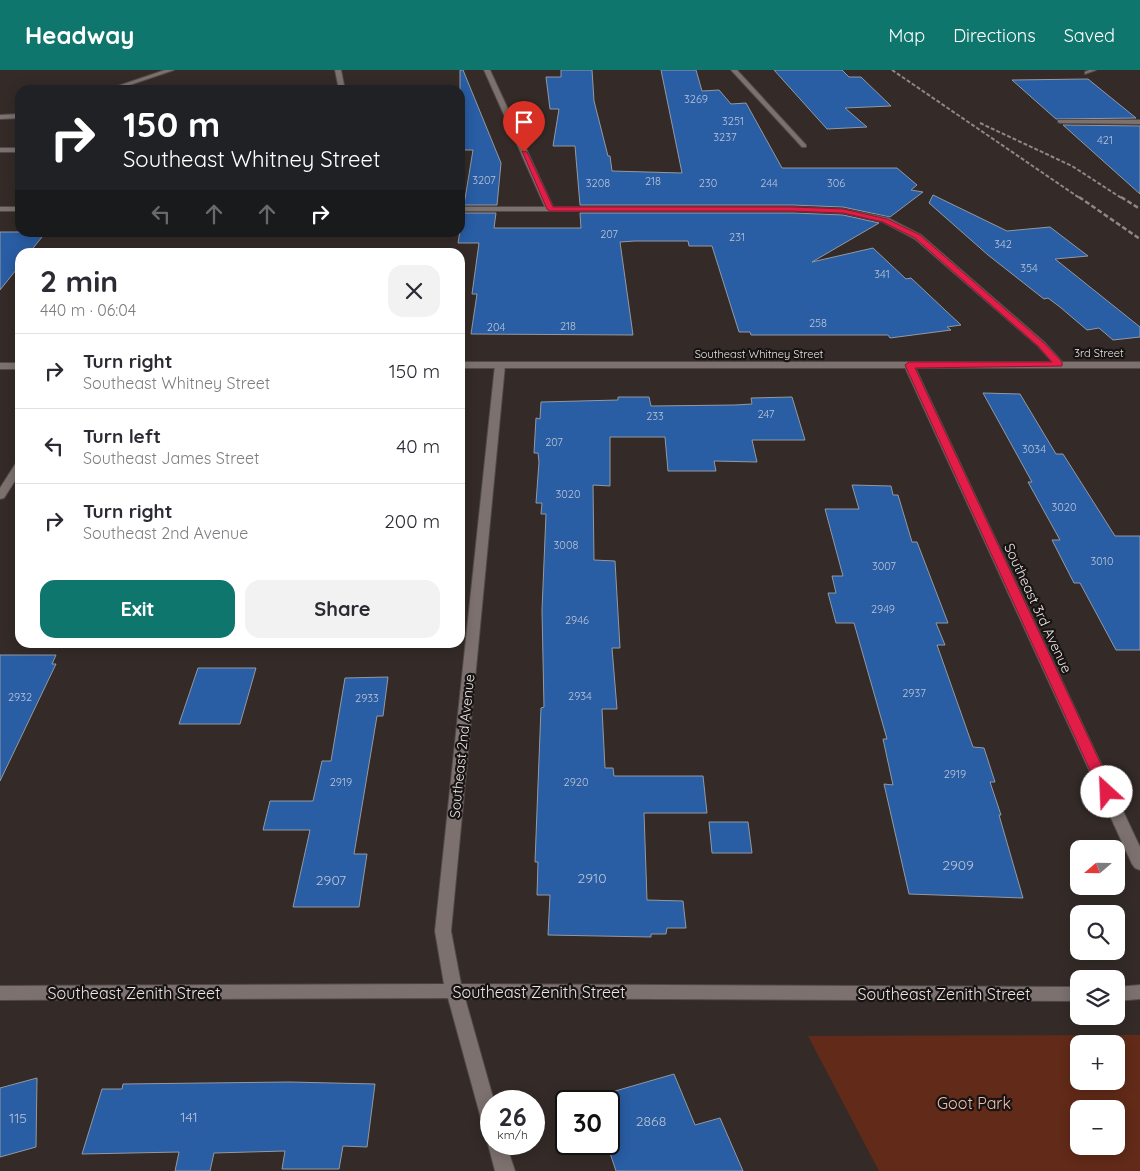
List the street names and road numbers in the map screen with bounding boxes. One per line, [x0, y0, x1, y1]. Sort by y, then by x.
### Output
street label: 3rd Street [1074, 346, 1124, 360]
street label: Southeast Whitney Street [695, 347, 824, 361]
street label: Southeast 3rd Avenue [1000, 540, 1076, 676]
street label: Southeast 2nd Avenue [445, 673, 479, 819]
street label: Southeast Zenith Street [453, 982, 625, 1002]
street label: Southeast Zenith Street [48, 983, 220, 1003]
street label: Southeast Zenith Street [858, 984, 1030, 1004]

